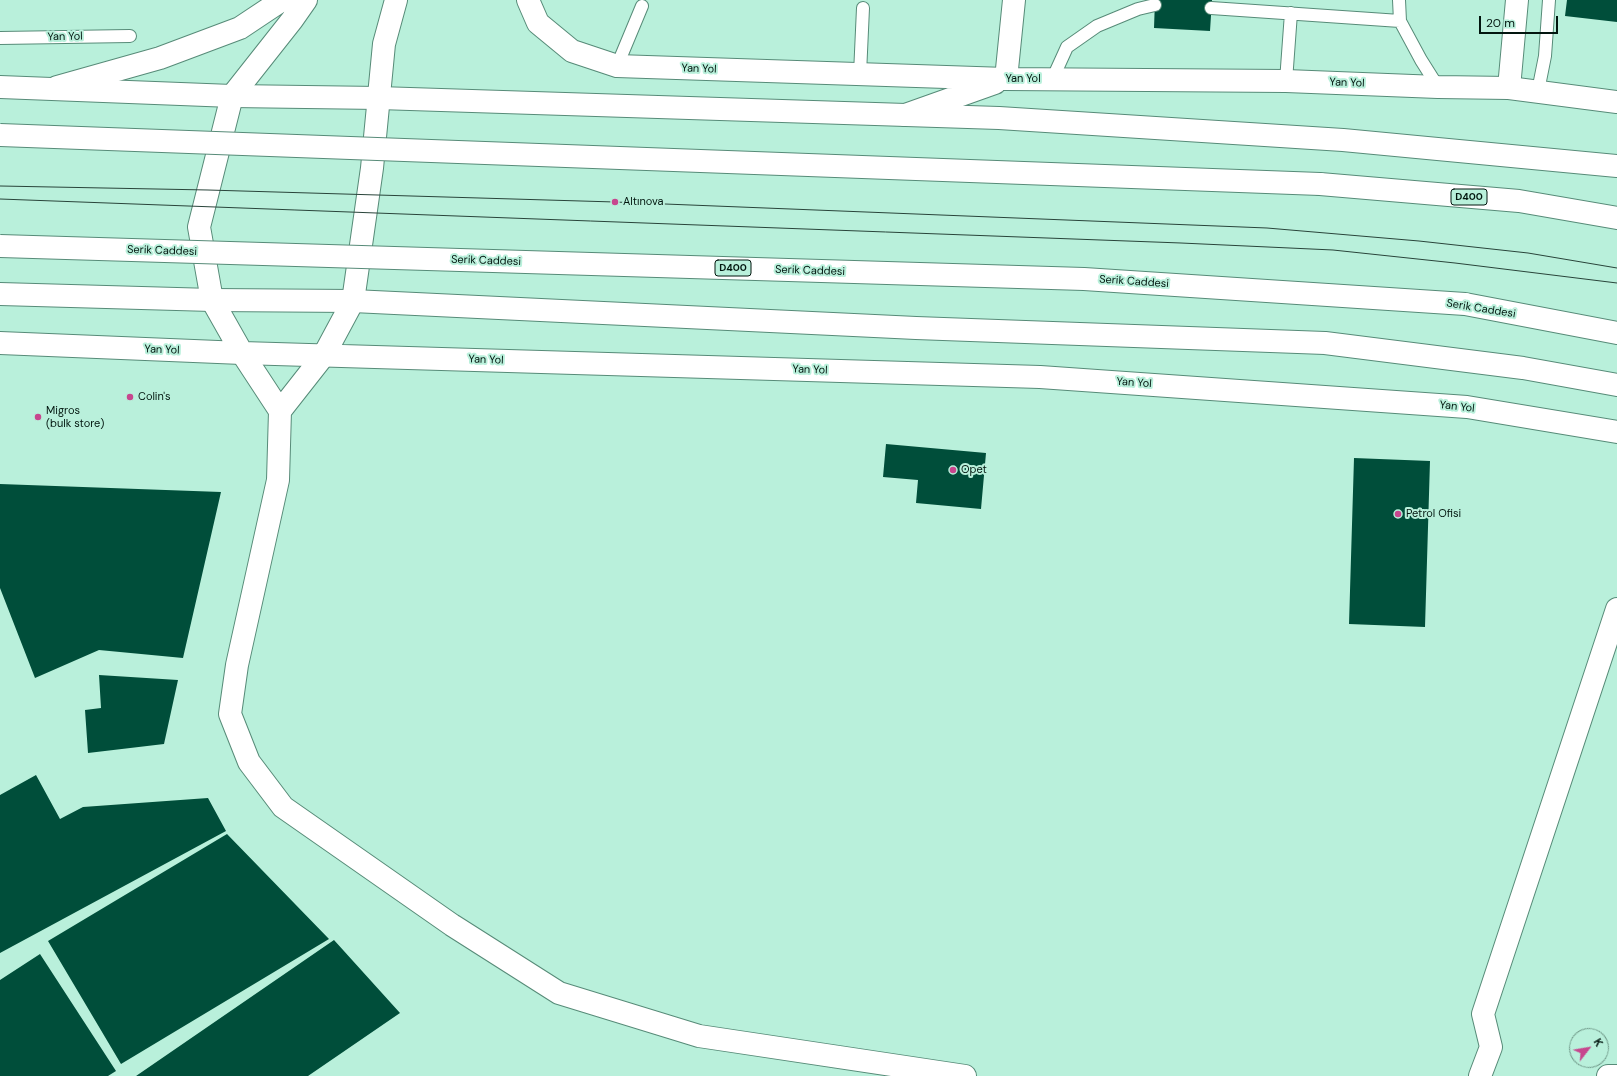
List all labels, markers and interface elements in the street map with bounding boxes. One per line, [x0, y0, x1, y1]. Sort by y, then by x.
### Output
scale bar [1481, 8, 1560, 34]
text: 20 m [1486, 15, 1515, 31]
street label: Yan Yol [47, 30, 83, 44]
street label: Yan Yol [681, 62, 717, 76]
street label: Yan Yol [1005, 72, 1041, 86]
street label: Yan Yol [1329, 76, 1365, 90]
road number: D400 [1451, 189, 1487, 205]
place label: Altınova [623, 195, 664, 209]
marker: Altınova [610, 197, 620, 207]
street label: Serik Caddesi [127, 243, 197, 259]
street label: Serik Caddesi [451, 253, 521, 269]
road number: D400 [715, 260, 751, 276]
street label: Serik Caddesi [775, 263, 845, 279]
street label: Serik Caddesi [1099, 273, 1169, 291]
street label: Serik Caddesi [1445, 297, 1517, 321]
street label: Yan Yol [144, 343, 180, 357]
street label: Yan Yol [468, 353, 504, 367]
street label: Yan Yol [792, 363, 828, 377]
street label: Yan Yol [1116, 375, 1152, 391]
place label: Colin's [138, 390, 171, 404]
marker: Colin's [125, 392, 135, 402]
street label: Yan Yol [1439, 399, 1475, 415]
place label: Migros (bulk store) [46, 404, 104, 430]
marker: Migros (bulk store) [33, 412, 43, 422]
place label: Opet [961, 463, 987, 477]
marker: Opet [948, 465, 958, 475]
place label: Petrol Ofisi [1406, 507, 1461, 521]
marker: Petrol Ofisi [1393, 509, 1403, 519]
north arrow [1569, 1028, 1609, 1068]
text: K [1591, 1036, 1606, 1049]

